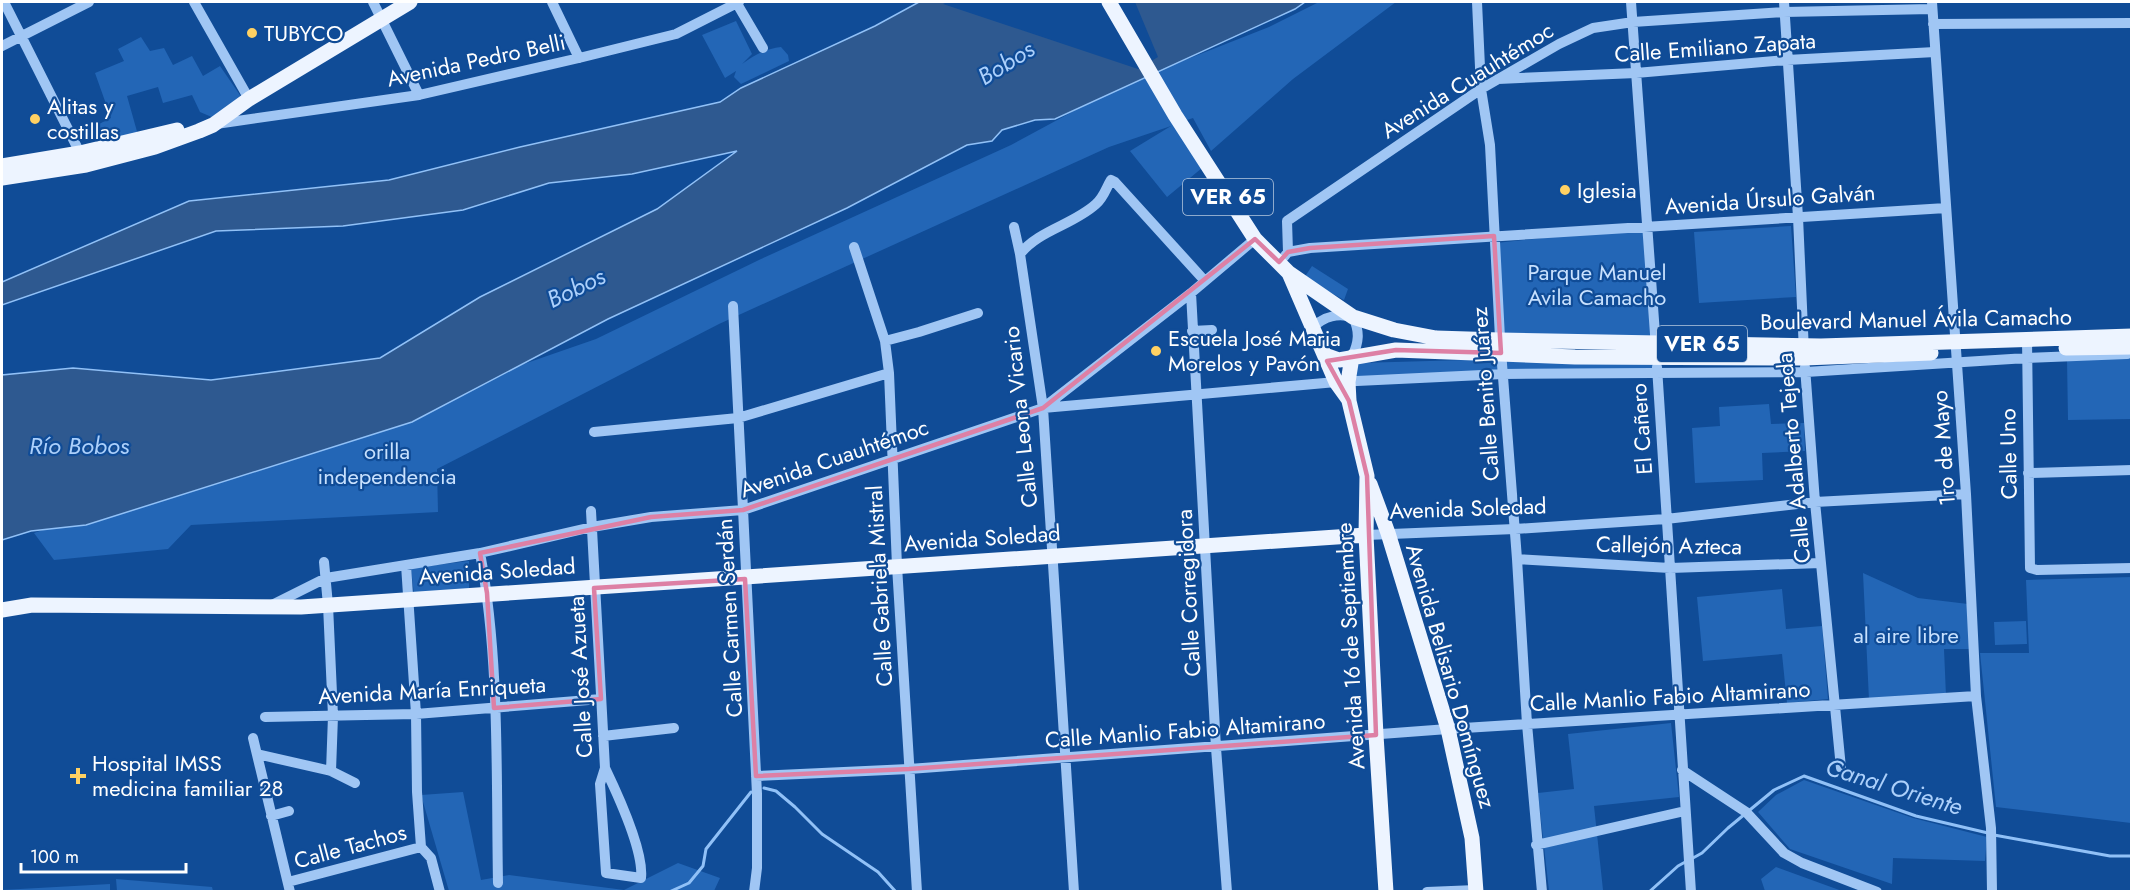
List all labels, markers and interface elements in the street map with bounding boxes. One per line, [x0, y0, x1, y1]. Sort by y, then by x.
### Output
street label: Avenida Cuauhtémoc [1375, 14, 1559, 146]
place label: TUBYCO [264, 17, 343, 49]
street label: Calle Emiliano Zapata [1613, 24, 1817, 70]
street label: Avenida Pedro Belli [384, 25, 568, 95]
marker: TUBYCO [245, 26, 259, 40]
water label: Bobos [971, 31, 1041, 94]
place label: Alitas y costillas [47, 90, 119, 147]
marker: Alitas y costillas [28, 112, 42, 126]
place label: Iglesia [1577, 174, 1637, 206]
street label: Avenida Úrsulo Galván [1664, 176, 1876, 222]
road number: VER 65 [1183, 179, 1273, 215]
marker: Iglesia [1558, 183, 1572, 197]
park label: Parque Manuel Avila Camacho [1527, 256, 1667, 313]
water label: Bobos [541, 258, 611, 317]
street label: Boulevard Manuel Ávila Camacho [1760, 300, 2072, 338]
street label: Calle Benito Juárez [1463, 306, 1507, 482]
place label: Escuela José Maria Morelos y Pavón [1168, 322, 1341, 379]
street label: Calle Leona Vicario [995, 325, 1045, 509]
road number: VER 65 [1657, 326, 1747, 362]
marker: Escuela José Maria Morelos y Pavón [1149, 344, 1163, 358]
street label: Calle Adalberto Tejeda [1768, 351, 1818, 565]
street label: El Cañero [1622, 382, 1660, 476]
street label: 1ro de Mayo [1923, 389, 1963, 507]
street label: Calle Uno [1991, 408, 2025, 500]
street label: Avenida Cuauhtémoc [735, 411, 933, 505]
water label: Río Bobos [29, 428, 130, 463]
park label: orilla independencia [318, 435, 456, 492]
street label: Calle Gabriela Mistral [858, 485, 900, 687]
street label: Avenida Soledad [1389, 489, 1547, 527]
street label: Calle Corregidora [1168, 508, 1208, 678]
street label: Avenida Soledad [902, 517, 1062, 559]
street label: Calle Carmen Serdán [708, 518, 750, 718]
street label: Avenida 16 de Septiembre [1328, 522, 1372, 770]
street label: Callejón Azteca [1596, 528, 1742, 562]
street label: Avenida Belisario Domínguez [1398, 540, 1504, 812]
street label: Avenida Soledad [417, 550, 577, 592]
street label: Calle José Azueta [560, 595, 600, 759]
park label: al aire libre [1853, 619, 1959, 651]
street label: Avenida María Enriqueta [317, 668, 547, 712]
street label: Calle Manlio Fabio Altamirano [1529, 673, 1811, 719]
street label: Calle Manlio Fabio Altamirano [1044, 704, 1326, 756]
place label: Hospital IMSS medicina familiar 28 [92, 747, 284, 804]
water label: Canal Oriente [1821, 749, 1967, 824]
marker: Hospital IMSS medicina familiar 28 [69, 767, 87, 785]
street label: Calle Tachos [290, 816, 410, 876]
scale bar [21, 836, 186, 874]
text: 100 m [30, 844, 79, 870]

